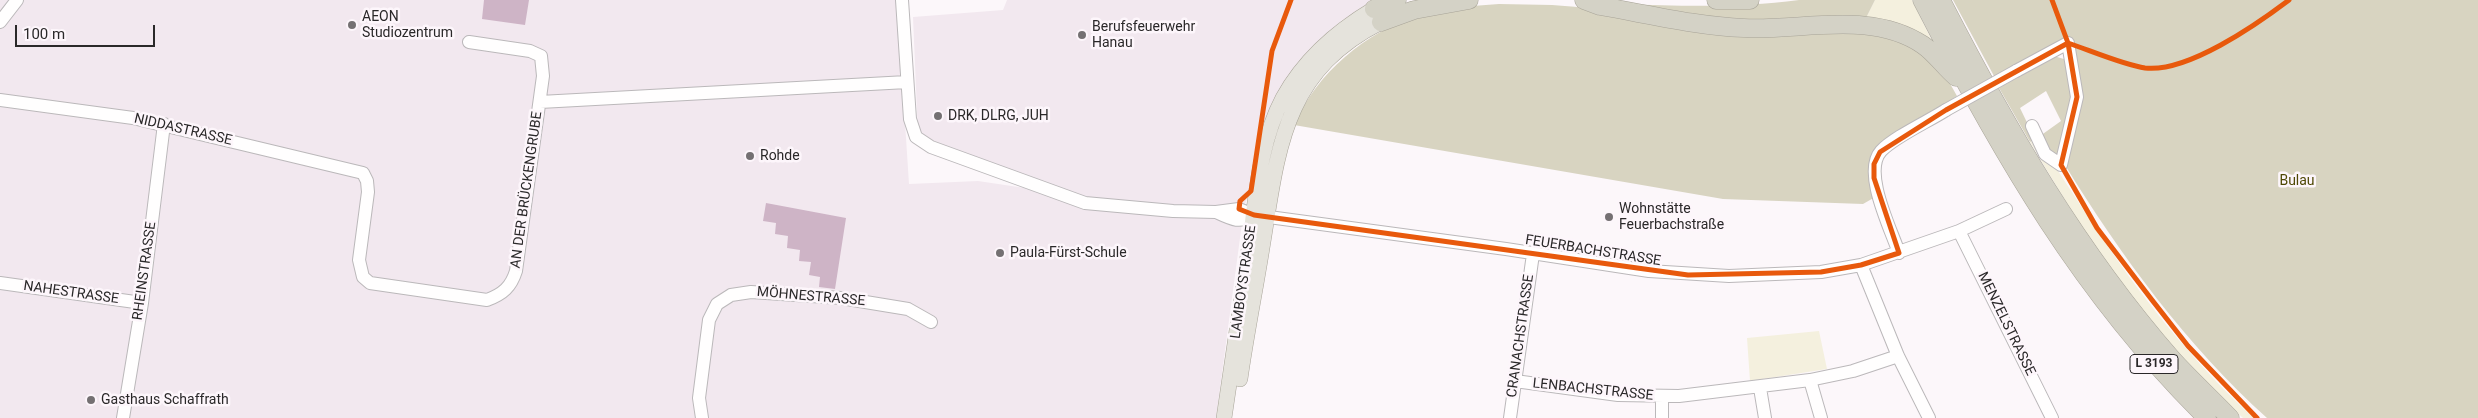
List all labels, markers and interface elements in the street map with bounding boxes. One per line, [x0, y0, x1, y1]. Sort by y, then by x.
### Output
place label: AEON Studiozentrum [362, 9, 453, 41]
scale bar [18, 15, 158, 47]
marker: AEON Studiozentrum [346, 19, 358, 31]
place label: Berufsfeuerwehr Hanau [1092, 19, 1195, 52]
text: 100 m [23, 25, 65, 43]
marker: Berufsfeuerwehr Hanau [1076, 29, 1088, 41]
place label: DRK, DLRG, JUH [948, 108, 1049, 124]
marker: DRK, DLRG, JUH [932, 110, 944, 122]
street label: NIDDASTRASSE [132, 111, 234, 149]
street label: AN DER BRÜCKENGRUBE [508, 111, 546, 269]
place label: Rohde [760, 148, 800, 164]
marker: Rohde [744, 150, 756, 162]
park label: Bulau [2279, 173, 2315, 189]
place label: Wohnstätte Feuerbachstraße [1619, 201, 1724, 233]
marker: Wohnstätte Feuerbachstraße [1603, 211, 1615, 223]
street label: RHEINSTRASSE [130, 221, 160, 321]
street label: LAMBOYSTRASSE [1228, 224, 1260, 340]
street label: FEUERBACHSTRASSE [1524, 232, 1662, 270]
place label: Paula-Fürst-Schule [1010, 245, 1127, 261]
marker: Paula-Fürst-Schule [994, 247, 1006, 259]
street label: MENZELSTRASSE [1974, 270, 2038, 378]
street label: CRANACHSTRASSE [1504, 273, 1538, 399]
street label: NAHESTRASSE [22, 278, 120, 308]
street label: MÖHNESTRASSE [756, 284, 866, 310]
road number: L 3193 [2130, 354, 2178, 374]
street label: LENBACHSTRASSE [1532, 375, 1654, 405]
place label: Gasthaus Schaffrath [101, 392, 229, 408]
marker: Gasthaus Schaffrath [85, 394, 97, 406]

